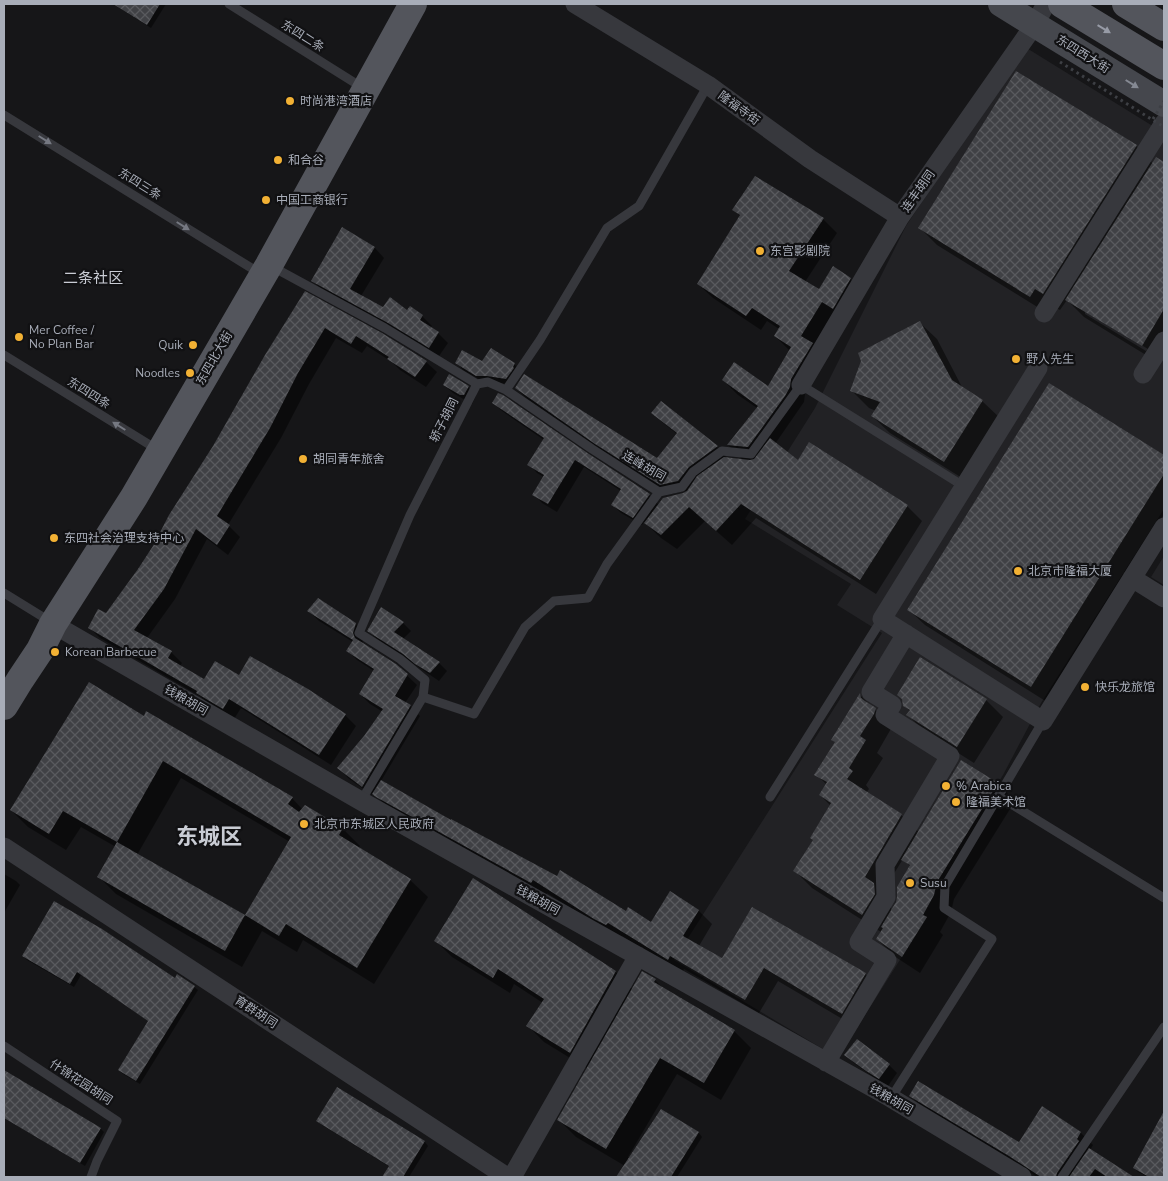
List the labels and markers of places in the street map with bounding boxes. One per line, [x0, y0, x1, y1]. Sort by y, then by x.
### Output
place label: 时尚港湾酒店 [300, 93, 372, 109]
marker: 时尚港湾酒店 [284, 95, 296, 107]
place label: 和合谷 [288, 152, 324, 168]
marker: 和合谷 [272, 154, 284, 166]
place label: 中国工商银行 [276, 192, 348, 208]
marker: 中国工商银行 [260, 194, 272, 206]
place label: 东宫影剧院 [770, 243, 830, 259]
marker: 东宫影剧院 [754, 245, 766, 257]
place label: Mer Coffee / No Plan Bar [29, 322, 95, 352]
marker: Mer Coffee / No Plan Bar [13, 331, 25, 343]
place label: Quik [158, 337, 184, 353]
marker: Quik [187, 339, 199, 351]
place label: 野人先生 [1026, 351, 1074, 367]
marker: 野人先生 [1010, 353, 1022, 365]
place label: Noodles [135, 365, 180, 381]
marker: Noodles [184, 367, 196, 379]
place label: 胡同青年旅舍 [313, 451, 385, 467]
marker: 胡同青年旅舍 [297, 453, 309, 465]
place label: 东四社会治理支持中心 [64, 530, 184, 546]
marker: 东四社会治理支持中心 [48, 532, 60, 544]
place label: 北京市隆福大厦 [1028, 563, 1112, 579]
marker: 北京市隆福大厦 [1012, 565, 1024, 577]
place label: Korean Barbecue [65, 644, 157, 660]
marker: Korean Barbecue [49, 646, 61, 658]
place label: 快乐龙旅馆 [1095, 679, 1155, 695]
marker: 快乐龙旅馆 [1079, 681, 1091, 693]
place label: % Arabica [956, 778, 1011, 794]
marker: % Arabica [940, 780, 952, 792]
place label: 隆福美术馆 [966, 794, 1026, 810]
marker: 隆福美术馆 [950, 796, 962, 808]
place label: 北京市东城区人民政府 [314, 816, 434, 832]
marker: 北京市东城区人民政府 [298, 818, 310, 830]
place label: Susu [920, 875, 947, 891]
marker: Susu [904, 877, 916, 889]

